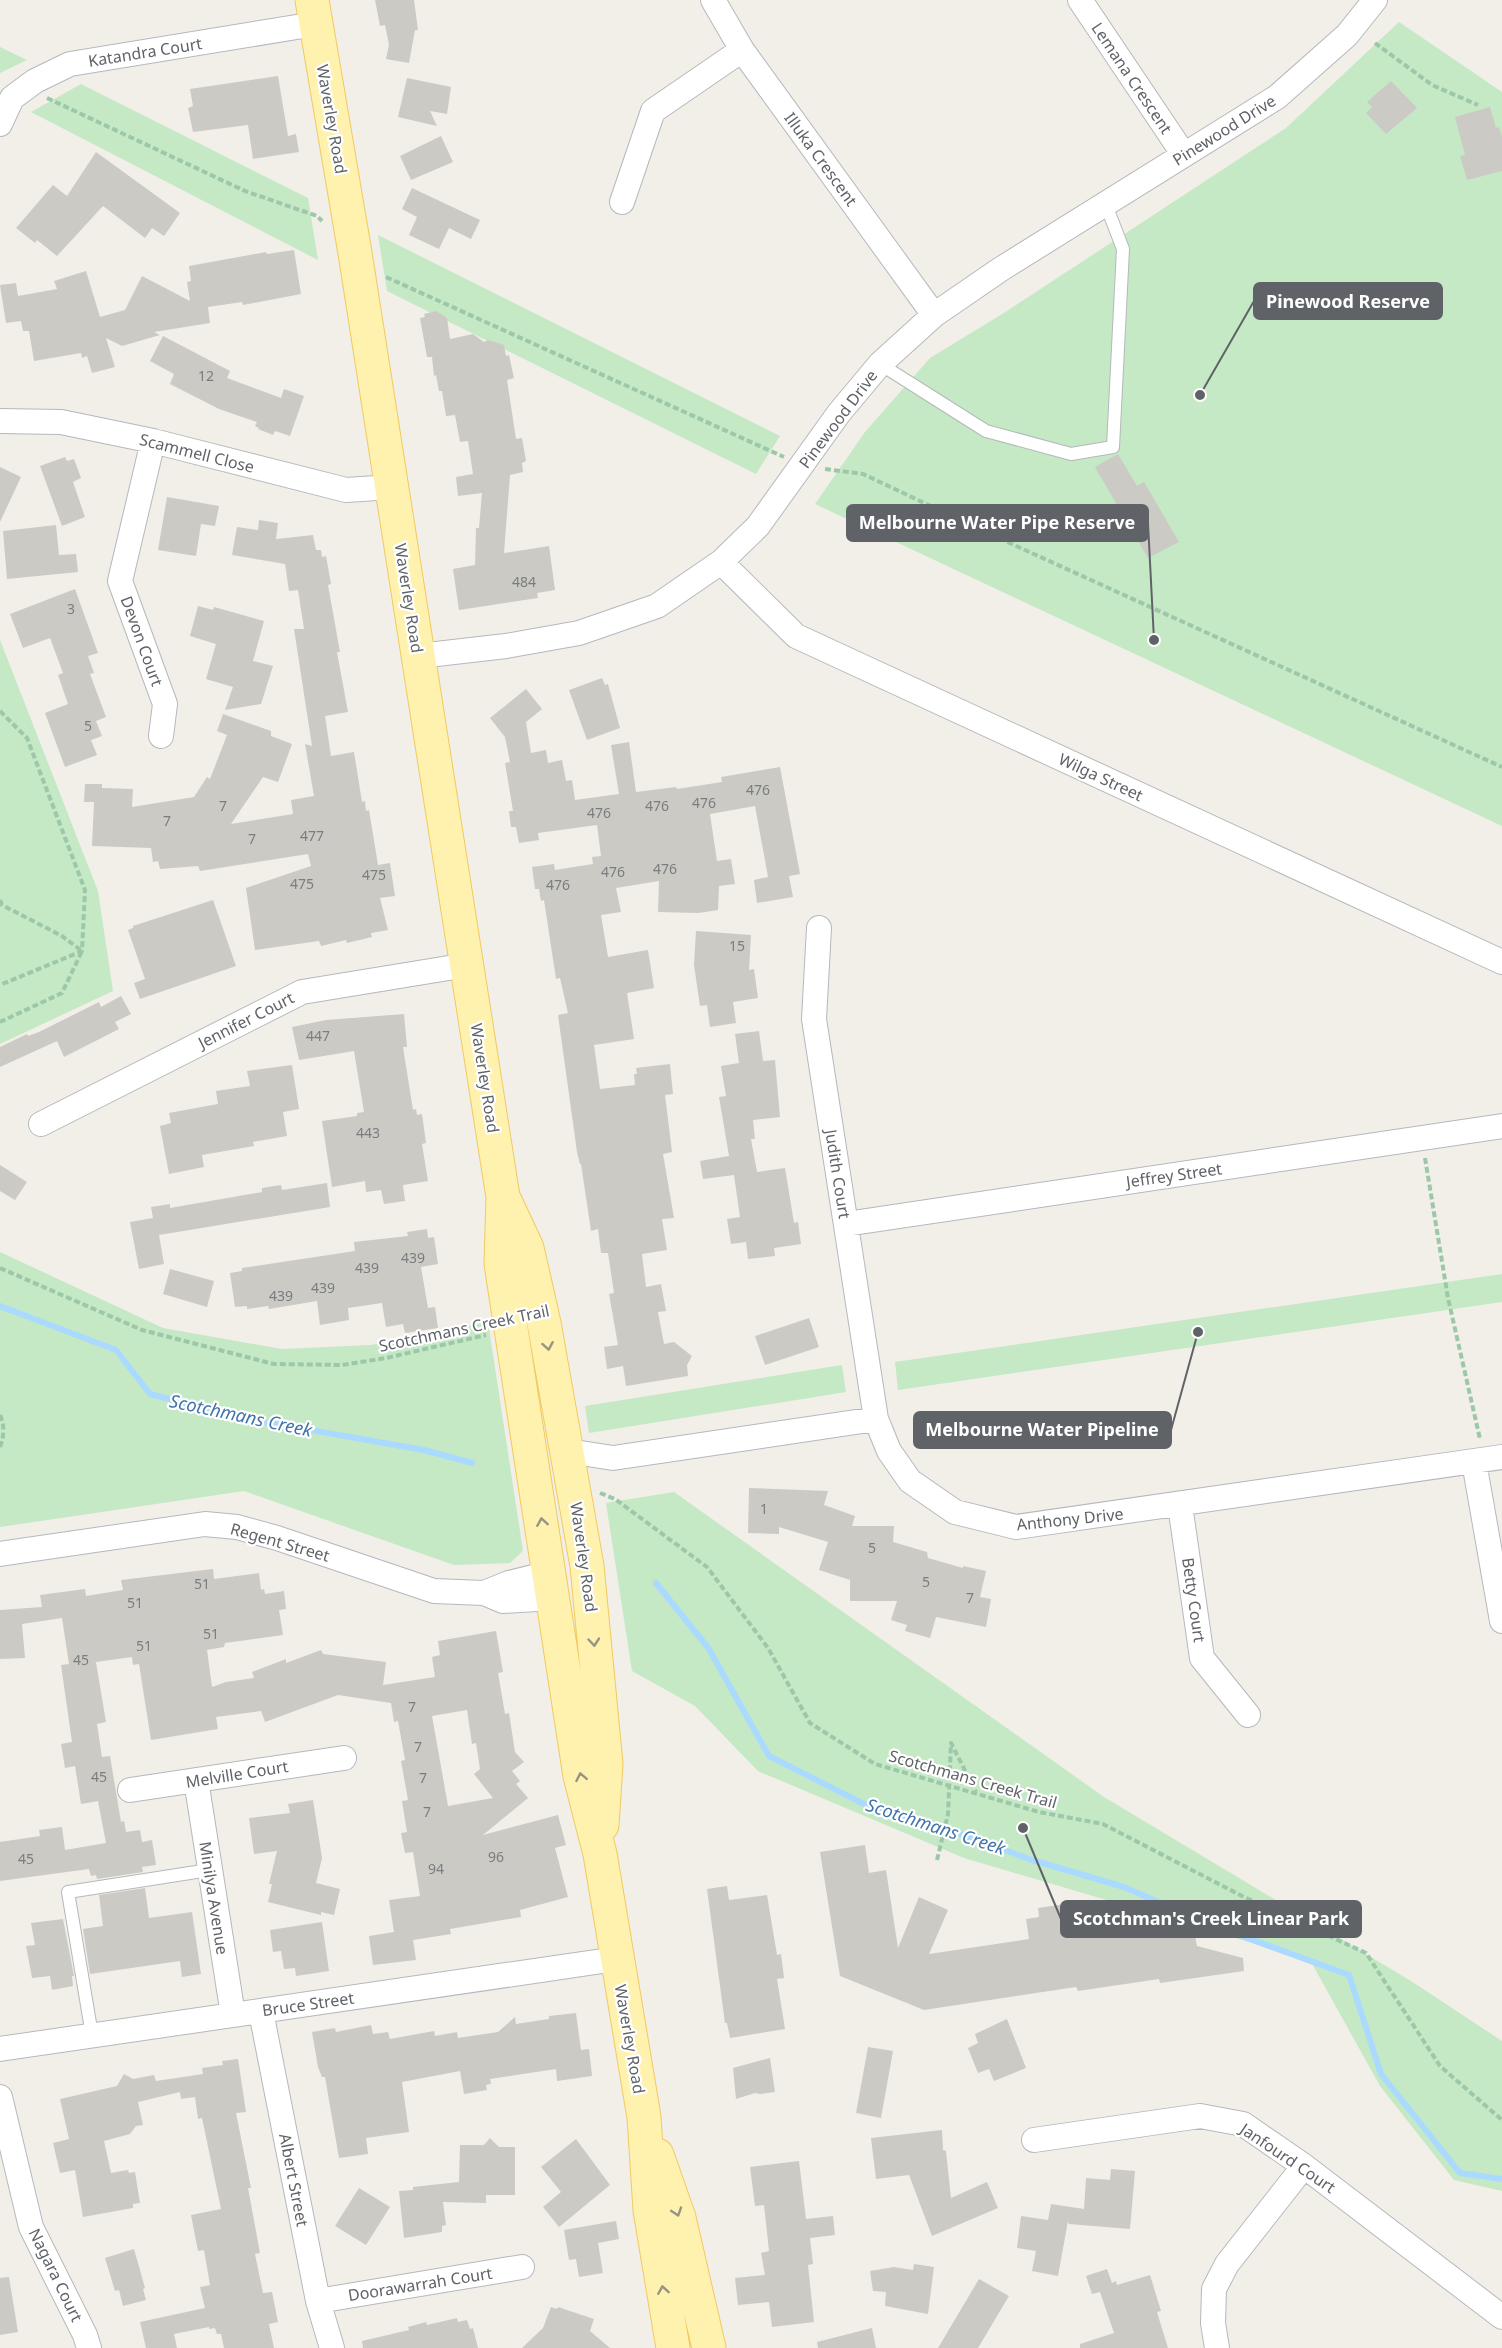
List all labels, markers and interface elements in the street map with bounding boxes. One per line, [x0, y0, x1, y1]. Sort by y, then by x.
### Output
street label: Lemana Crescent [1087, 18, 1178, 138]
street label: Katandra Court [87, 32, 204, 72]
street label: Waverley Road [312, 62, 352, 176]
street label: Pinewood Drive [1168, 89, 1280, 171]
street label: Illuka Crescent [780, 108, 863, 210]
callout: Pinewood Reserve [1254, 283, 1442, 319]
text: Pinewood Reserve [1266, 289, 1430, 313]
street label: Pinewood Drive [794, 365, 882, 473]
house number: 12 [198, 366, 214, 385]
street label: Scammell Close [137, 428, 257, 478]
callout: Melbourne Water Pipe Reserve [847, 505, 1148, 541]
text: Melbourne Water Pipe Reserve [859, 510, 1135, 534]
street label: Waverley Road [389, 542, 429, 654]
house number: 484 [512, 572, 536, 591]
street label: Devon Court [116, 593, 169, 689]
house number: 3 [67, 599, 75, 618]
house number: 5 [84, 716, 92, 735]
street label: Wilga Street [1055, 748, 1147, 806]
house number: 476 [746, 780, 770, 799]
house number: 476 [692, 793, 716, 812]
house number: 7 [219, 796, 227, 815]
house number: 476 [645, 796, 669, 815]
house number: 476 [587, 803, 611, 822]
house number: 7 [163, 811, 171, 830]
house number: 477 [300, 826, 324, 845]
house number: 7 [248, 829, 256, 848]
house number: 476 [653, 859, 677, 878]
house number: 476 [601, 862, 625, 881]
house number: 475 [362, 865, 386, 884]
house number: 475 [290, 874, 314, 893]
house number: 476 [546, 875, 570, 894]
house number: 15 [729, 936, 745, 955]
street label: Jennifer Court [193, 986, 298, 1054]
street label: Waverley Road [465, 1022, 505, 1134]
house number: 447 [306, 1026, 330, 1045]
house number: 443 [356, 1123, 380, 1142]
street label: Judith Court [820, 1126, 856, 1220]
street label: Jeffrey Street [1123, 1157, 1223, 1193]
house number: 439 [401, 1248, 425, 1267]
house number: 439 [355, 1258, 379, 1277]
house number: 439 [311, 1278, 335, 1297]
house number: 439 [269, 1286, 293, 1305]
street label: Scotchmans Creek Trail [377, 1299, 551, 1357]
one-way arrow [541, 1340, 554, 1350]
water label: Scotchmans Creek [168, 1388, 315, 1442]
callout: Melbourne Water Pipeline [914, 1412, 1171, 1448]
text: Melbourne Water Pipeline [925, 1417, 1159, 1441]
house number: 1 [760, 1499, 768, 1518]
street label: Waverley Road [565, 1501, 603, 1613]
street label: Anthony Drive [1016, 1502, 1124, 1536]
street label: Regent Street [228, 1517, 332, 1567]
one-way arrow [536, 1517, 549, 1527]
house number: 5 [868, 1538, 876, 1557]
street label: Betty Court [1177, 1556, 1211, 1644]
house number: 5 [922, 1572, 930, 1591]
house number: 51 [194, 1574, 210, 1593]
house number: 7 [966, 1588, 974, 1607]
house number: 51 [127, 1593, 143, 1612]
house number: 51 [203, 1624, 219, 1643]
house number: 51 [136, 1636, 152, 1655]
one-way arrow [587, 1637, 600, 1647]
house number: 45 [73, 1650, 89, 1669]
house number: 7 [408, 1697, 416, 1716]
house number: 7 [414, 1737, 422, 1756]
street label: Scotchmans Creek Trail [886, 1744, 1060, 1814]
street label: Melville Court [184, 1755, 290, 1793]
house number: 45 [91, 1767, 107, 1786]
house number: 7 [419, 1768, 427, 1787]
one-way arrow [575, 1772, 588, 1782]
water label: Scotchmans Creek [863, 1792, 1010, 1860]
house number: 7 [423, 1802, 431, 1821]
street label: Minilya Avenue [194, 1840, 234, 1956]
house number: 96 [488, 1847, 504, 1866]
house number: 45 [18, 1849, 34, 1868]
house number: 94 [428, 1859, 444, 1878]
callout: Scotchman's Creek Linear Park [1061, 1901, 1361, 1937]
text: Scotchman's Creek Linear Park [1073, 1906, 1350, 1930]
street label: Waverley Road [610, 1982, 650, 2096]
street label: Bruce Street [261, 1987, 356, 2021]
street label: Janfourd Court [1234, 2117, 1340, 2198]
street label: Albert Street [274, 2132, 314, 2229]
one-way arrow [670, 2206, 682, 2217]
street label: Nagara Court [24, 2225, 88, 2326]
street label: Doorawarrah Court [346, 2262, 494, 2306]
one-way arrow [657, 2286, 670, 2296]

